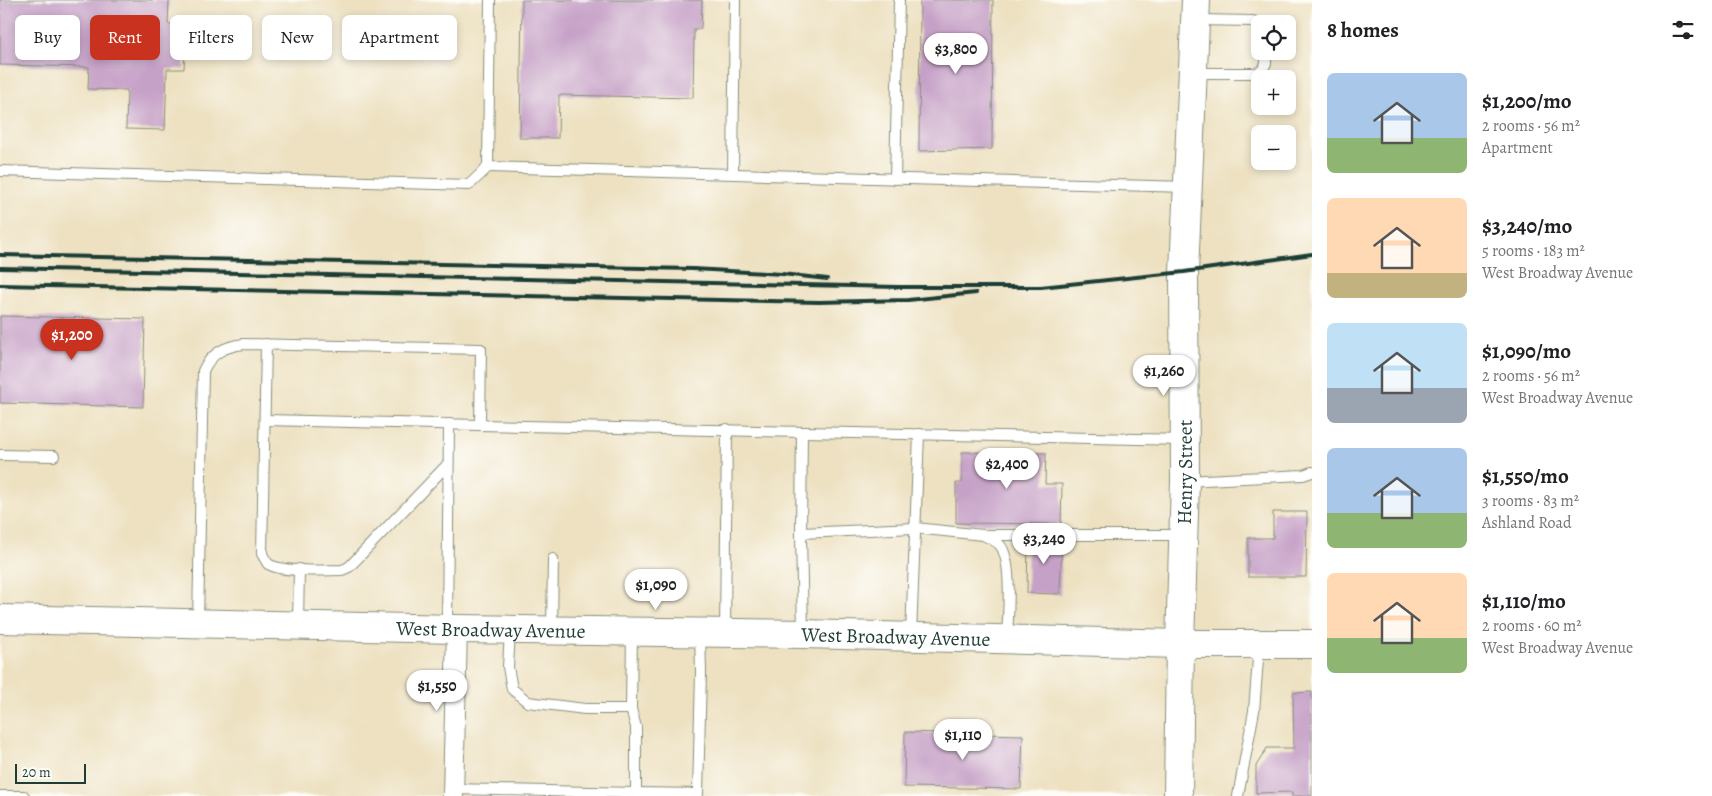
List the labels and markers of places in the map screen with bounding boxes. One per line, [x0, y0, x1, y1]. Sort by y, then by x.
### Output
pin: $3,800 [915, 32, 997, 75]
pin: $1,200 [31, 318, 113, 361]
pin: $1,260 [1123, 354, 1205, 397]
pin: $2,400 [966, 448, 1048, 490]
pin: $3,240 [1003, 522, 1085, 565]
pin: $1,090 [615, 568, 697, 611]
pin: $1,550 [396, 670, 478, 712]
pin: $1,110 [922, 718, 1004, 761]

